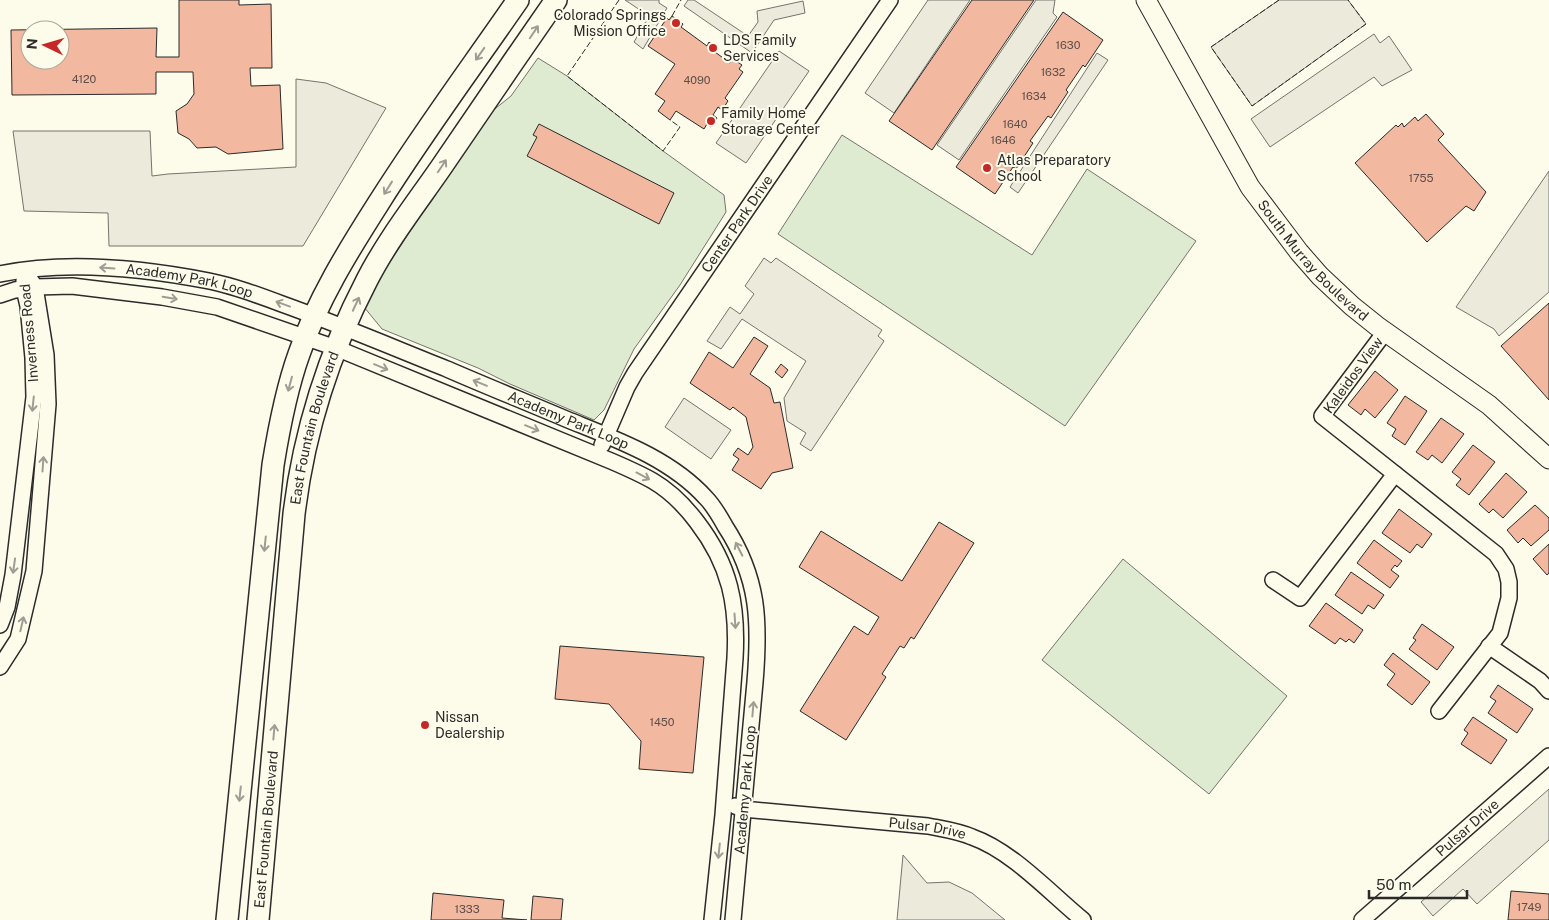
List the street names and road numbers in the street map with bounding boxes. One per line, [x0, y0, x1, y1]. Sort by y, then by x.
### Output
street label: Center Park Drive [698, 172, 776, 275]
street label: South Murray Boulevard [1255, 197, 1372, 324]
street label: Academy Park Loop [125, 261, 255, 301]
street label: Inverness Road [17, 283, 41, 383]
street label: Kaleidos View [1320, 334, 1386, 416]
street label: East Fountain Boulevard [287, 349, 342, 506]
street label: Academy Park Loop [506, 388, 631, 452]
street label: Academy Park Loop [731, 725, 759, 855]
street label: East Fountain Boulevard [251, 750, 281, 909]
street label: Pulsar Drive [1432, 796, 1502, 860]
street label: Pulsar Drive [888, 814, 968, 842]

